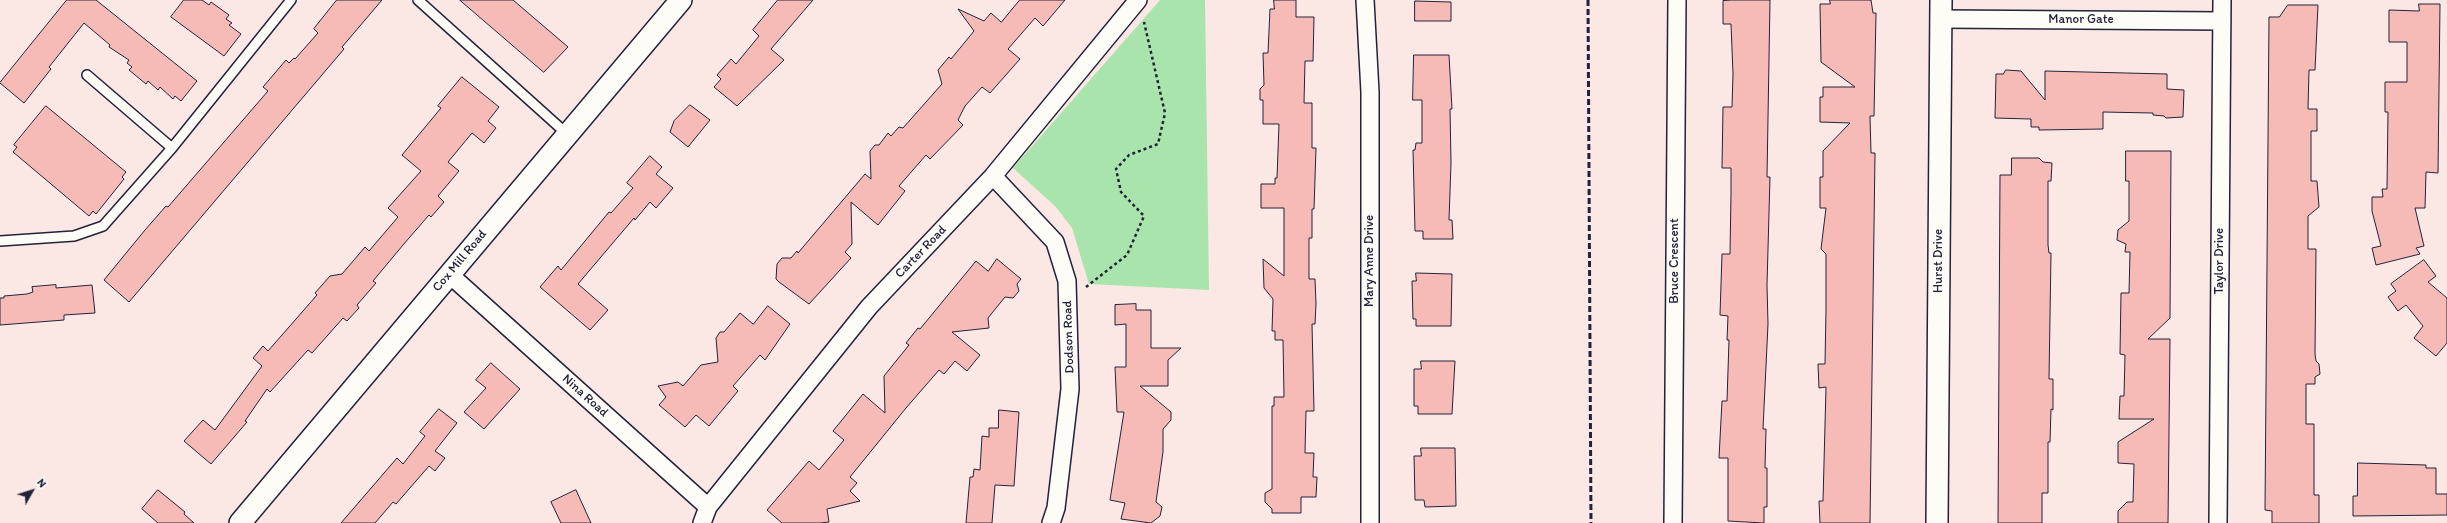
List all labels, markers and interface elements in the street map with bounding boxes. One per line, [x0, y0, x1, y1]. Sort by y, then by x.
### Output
street label: Manor Gate [2048, 12, 2114, 28]
street label: Mary Anne Drive [1362, 215, 1378, 307]
street label: Bruce Crescent [1667, 218, 1683, 304]
street label: Carter Road [892, 222, 950, 282]
street label: Cox Mill Road [430, 227, 490, 295]
street label: Taylor Drive [2212, 228, 2228, 294]
street label: Hurst Drive [1931, 229, 1947, 293]
street label: Dodson Road [1060, 300, 1078, 374]
street label: Nina Road [559, 371, 611, 421]
north arrow [12, 471, 52, 511]
text: N [34, 476, 49, 490]

